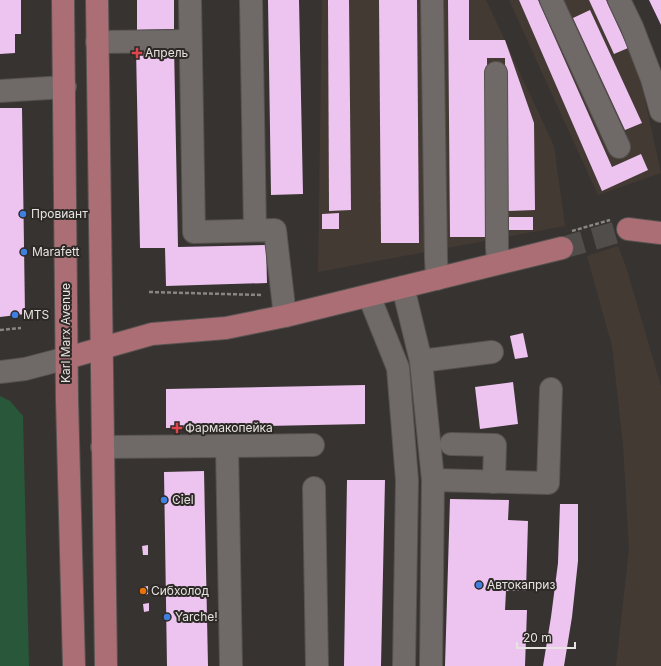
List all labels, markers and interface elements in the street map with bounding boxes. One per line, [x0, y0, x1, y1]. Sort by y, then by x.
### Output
place label: Апрель [145, 45, 189, 60]
marker: Апрель [132, 48, 142, 58]
place label: Провиант [31, 206, 88, 221]
marker: Провиант [18, 209, 28, 219]
place label: Marafett [32, 244, 80, 259]
marker: Marafett [19, 247, 29, 257]
street label: Karl Marx Avenue [58, 283, 73, 383]
place label: MTS [23, 307, 50, 322]
marker: MTS [10, 310, 20, 320]
place label: Фармакопейка [185, 420, 273, 435]
marker: Фармакопейка [172, 423, 182, 433]
place label: Ciel [172, 492, 194, 507]
marker: Ciel [159, 495, 169, 505]
place label: Автокаприз [487, 577, 555, 592]
marker: Автокаприз [474, 580, 484, 590]
place label: Сибхолод [151, 583, 210, 598]
marker: Сибхолод [138, 586, 148, 596]
place label: Yarche! [175, 609, 218, 624]
marker: Yarche! [162, 612, 172, 622]
scale bar [517, 624, 575, 650]
text: 20 m [523, 630, 552, 645]

